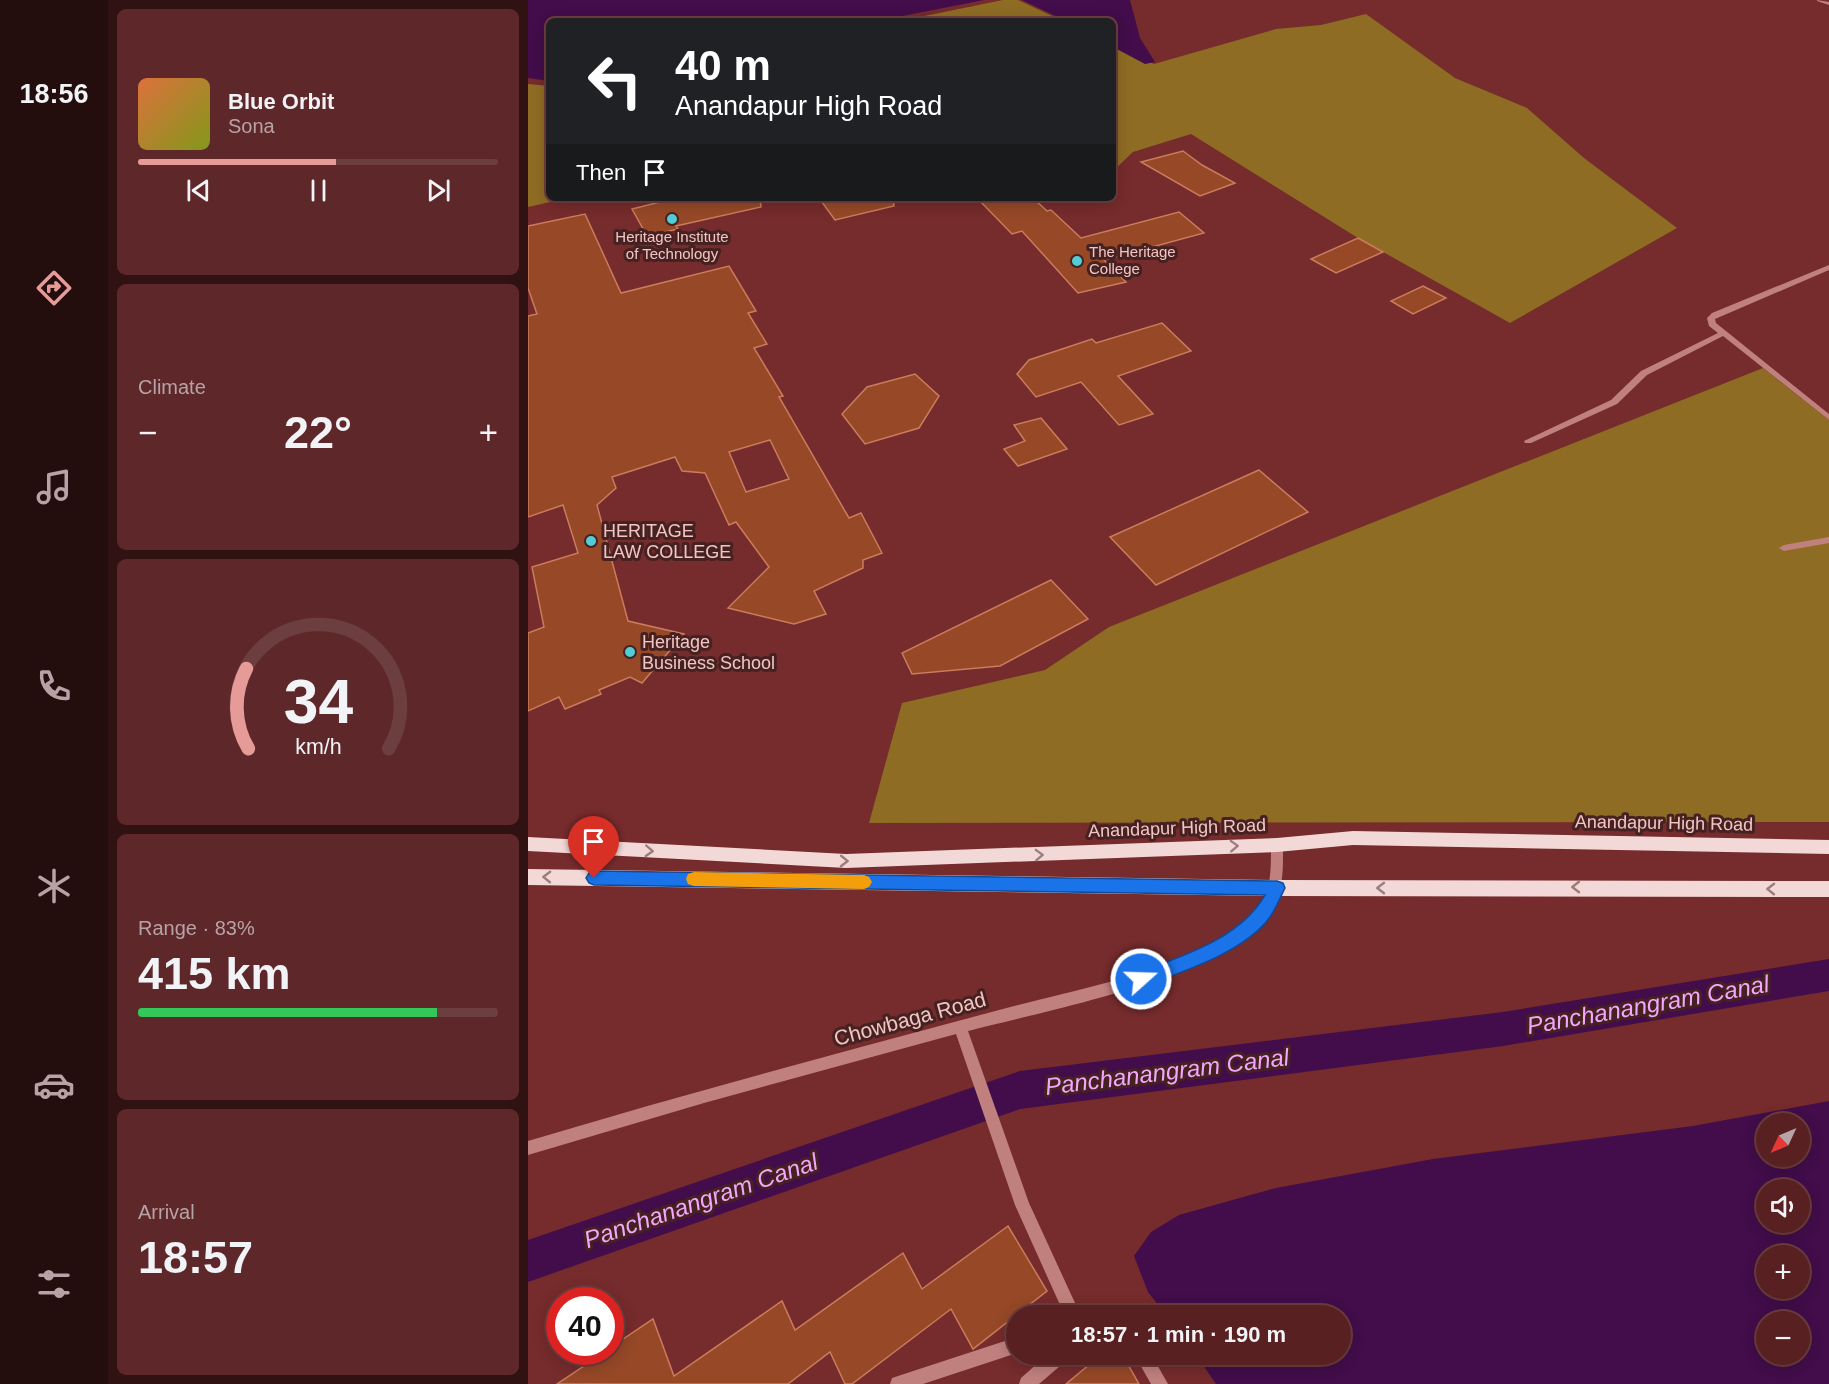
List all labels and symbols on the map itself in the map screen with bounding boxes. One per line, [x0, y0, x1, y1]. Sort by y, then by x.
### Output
marker: Heritage Institute of Technology [665, 212, 679, 226]
place label: Heritage Institute of Technology [615, 228, 729, 262]
place label: The Heritage College [1089, 243, 1176, 277]
marker: The Heritage College [1070, 254, 1084, 268]
place label: HERITAGE LAW COLLEGE [603, 521, 731, 562]
marker: HERITAGE LAW COLLEGE [584, 534, 598, 548]
place label: Heritage Business School [642, 632, 775, 673]
marker: Heritage Business School [623, 645, 637, 659]
street label: Anandapur High Road [1575, 811, 1753, 835]
street label: Anandapur High Road [1088, 815, 1266, 841]
pin [568, 816, 619, 878]
one-way arrow [1229, 840, 1238, 853]
one-way arrow [645, 844, 654, 857]
one-way arrow [1034, 848, 1043, 861]
one-way arrow [840, 855, 849, 867]
one-way arrow [542, 871, 551, 883]
one-way arrow [1571, 881, 1580, 893]
one-way arrow [1376, 882, 1385, 894]
one-way arrow [1766, 883, 1775, 895]
position arrow [1109, 947, 1173, 1011]
water label: Panchanangram Canal [1525, 970, 1772, 1039]
street label: Chowbaga Road [831, 987, 988, 1050]
water label: Panchanangram Canal [1043, 1043, 1291, 1100]
north arrow [1756, 1113, 1810, 1167]
water label: Panchanangram Canal [580, 1148, 822, 1253]
speed limit sign: 40 [546, 1287, 624, 1365]

